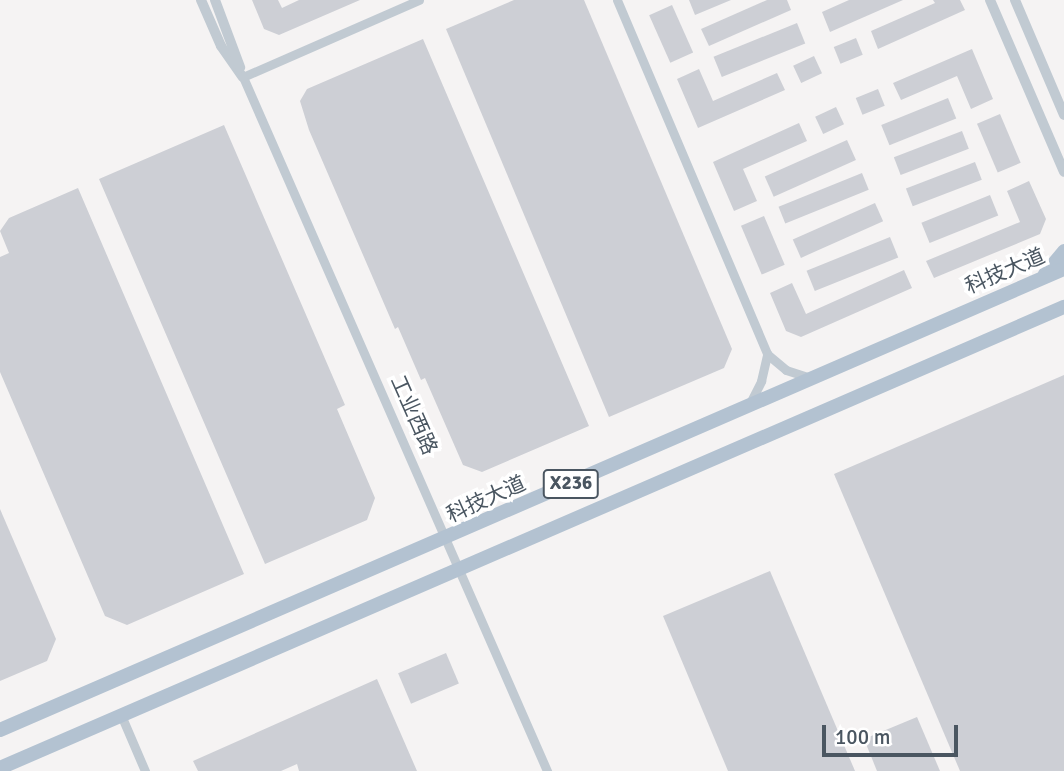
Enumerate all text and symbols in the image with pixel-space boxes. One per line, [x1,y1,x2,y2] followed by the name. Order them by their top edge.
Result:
[961,243,1049,299] street label: 科技大道
[385,372,443,458] street label: 工业西路
[541,468,601,499] road number: X236
[443,470,529,528] street label: 科技大道
[826,712,962,756] scale bar
[835,724,890,750] text: 100 m

